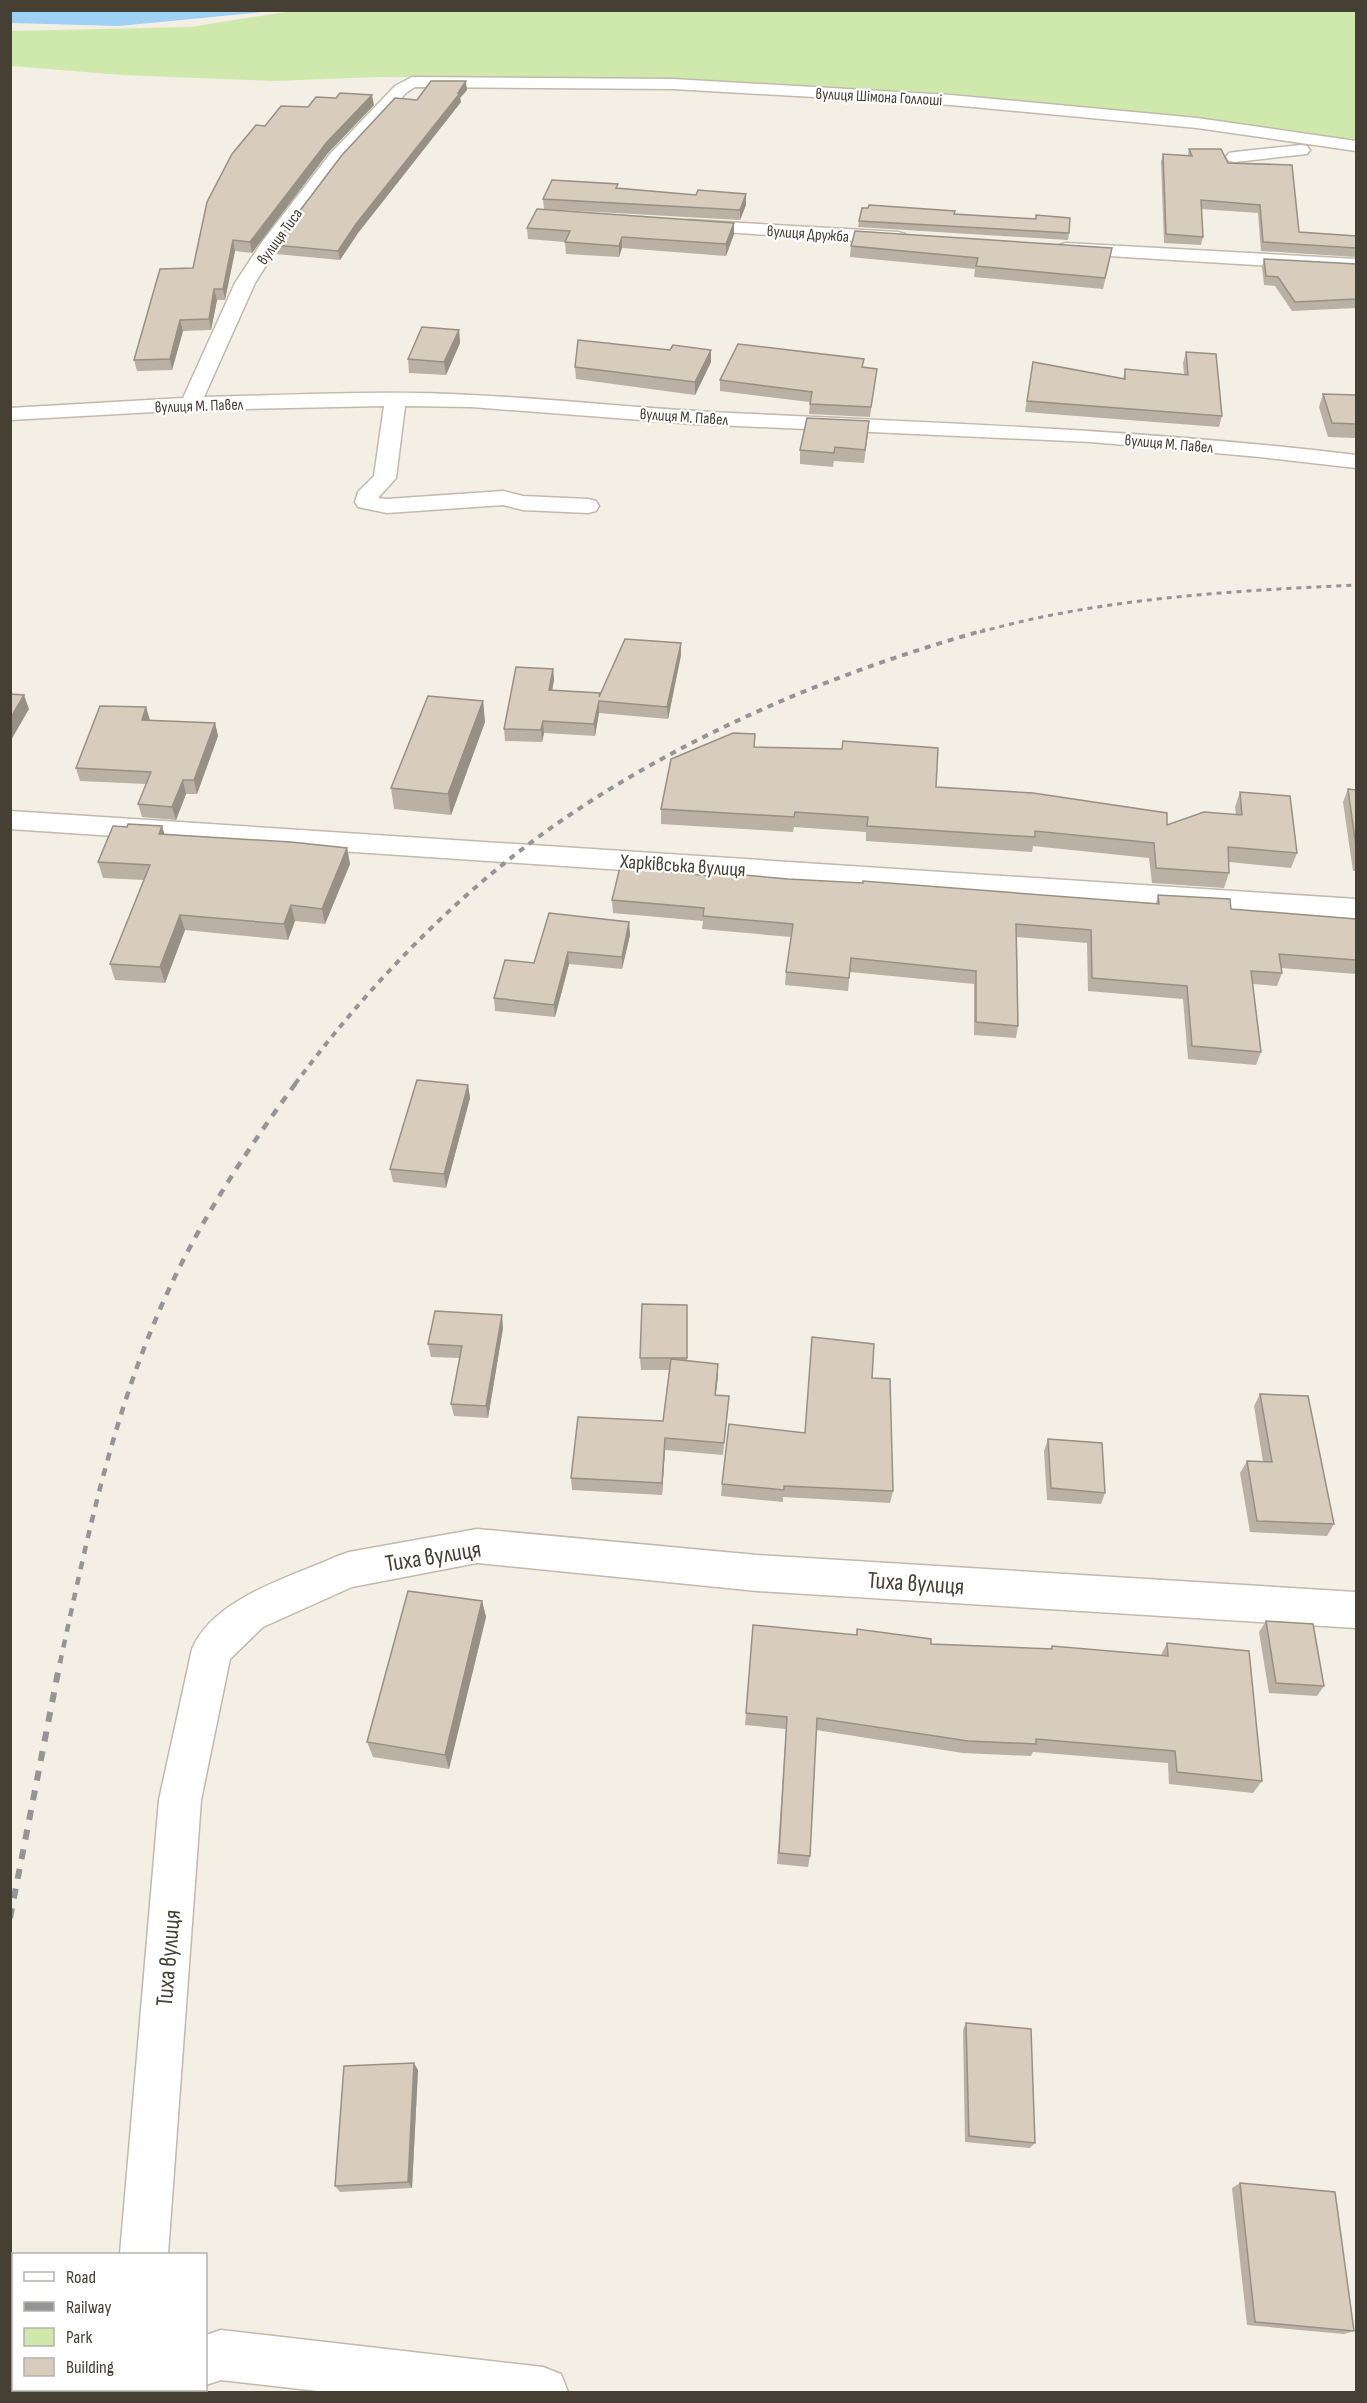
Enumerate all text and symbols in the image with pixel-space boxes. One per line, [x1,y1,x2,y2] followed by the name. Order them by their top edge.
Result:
[815,85,943,110] street label: вулиця Шімона Голлоші
[253,205,307,269] street label: вулиця Тиса
[766,222,850,247] street label: вулиця Дружба
[154,395,244,418] street label: вулиця М. Павел
[639,405,729,430] street label: вулиця М. Павел
[1124,431,1214,458] street label: вулиця М. Павел
[618,850,746,882] street label: Харківська вулиця
[383,1535,483,1578] street label: Тиха вулиця
[867,1566,965,1601] street label: Тиха вулиця
[150,1909,187,2008] street label: Тиха вулиця
[12,2253,207,2391] legend
[66,2267,96,2288] text: Road
[66,2297,111,2318] text: Railway
[66,2327,92,2348] text: Park
[66,2357,114,2378] text: Building

